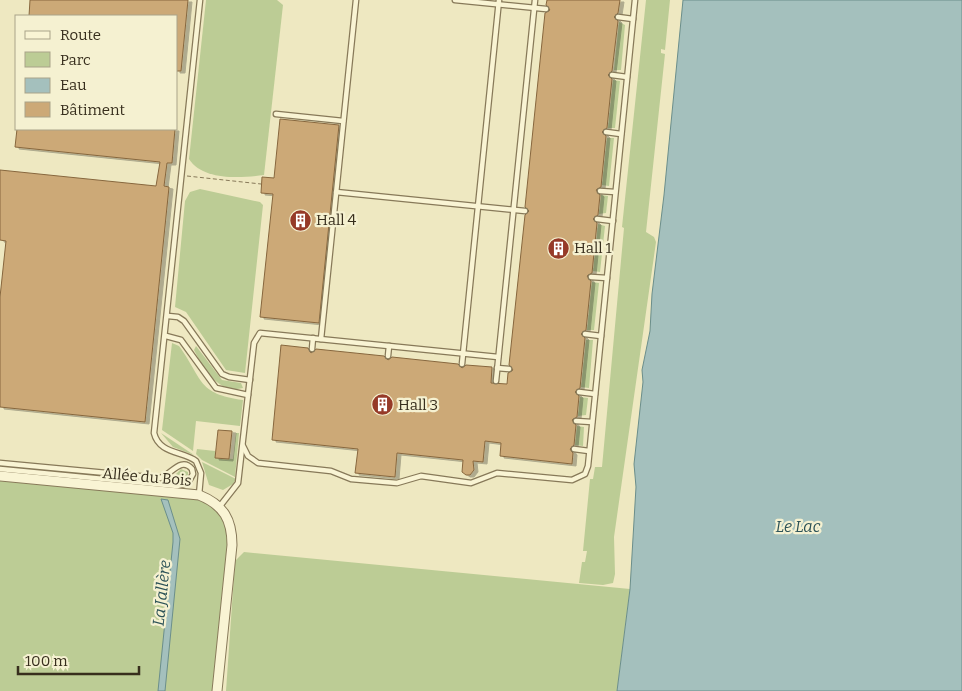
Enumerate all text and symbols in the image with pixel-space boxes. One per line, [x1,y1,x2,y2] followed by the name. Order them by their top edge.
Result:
[15,15,178,130] legend
[60,26,101,44] text: Route
[60,51,91,69] text: Parc
[60,76,87,94] text: Eau
[60,101,125,119] text: Bâtiment
[288,208,312,232] building icon: Hall 4
[316,211,357,229] place label: Hall 4
[546,236,570,260] building icon: Hall 1
[574,239,612,257] place label: Hall 1
[370,393,394,417] building icon: Hall 3
[398,396,438,414] place label: Hall 3
[102,464,192,490] street label: Allée du Bois
[776,517,821,536] water label: Le Lac
[149,559,174,627] water label: La Jallère
[18,644,139,676] scale bar
[25,652,68,670] text: 100 m

